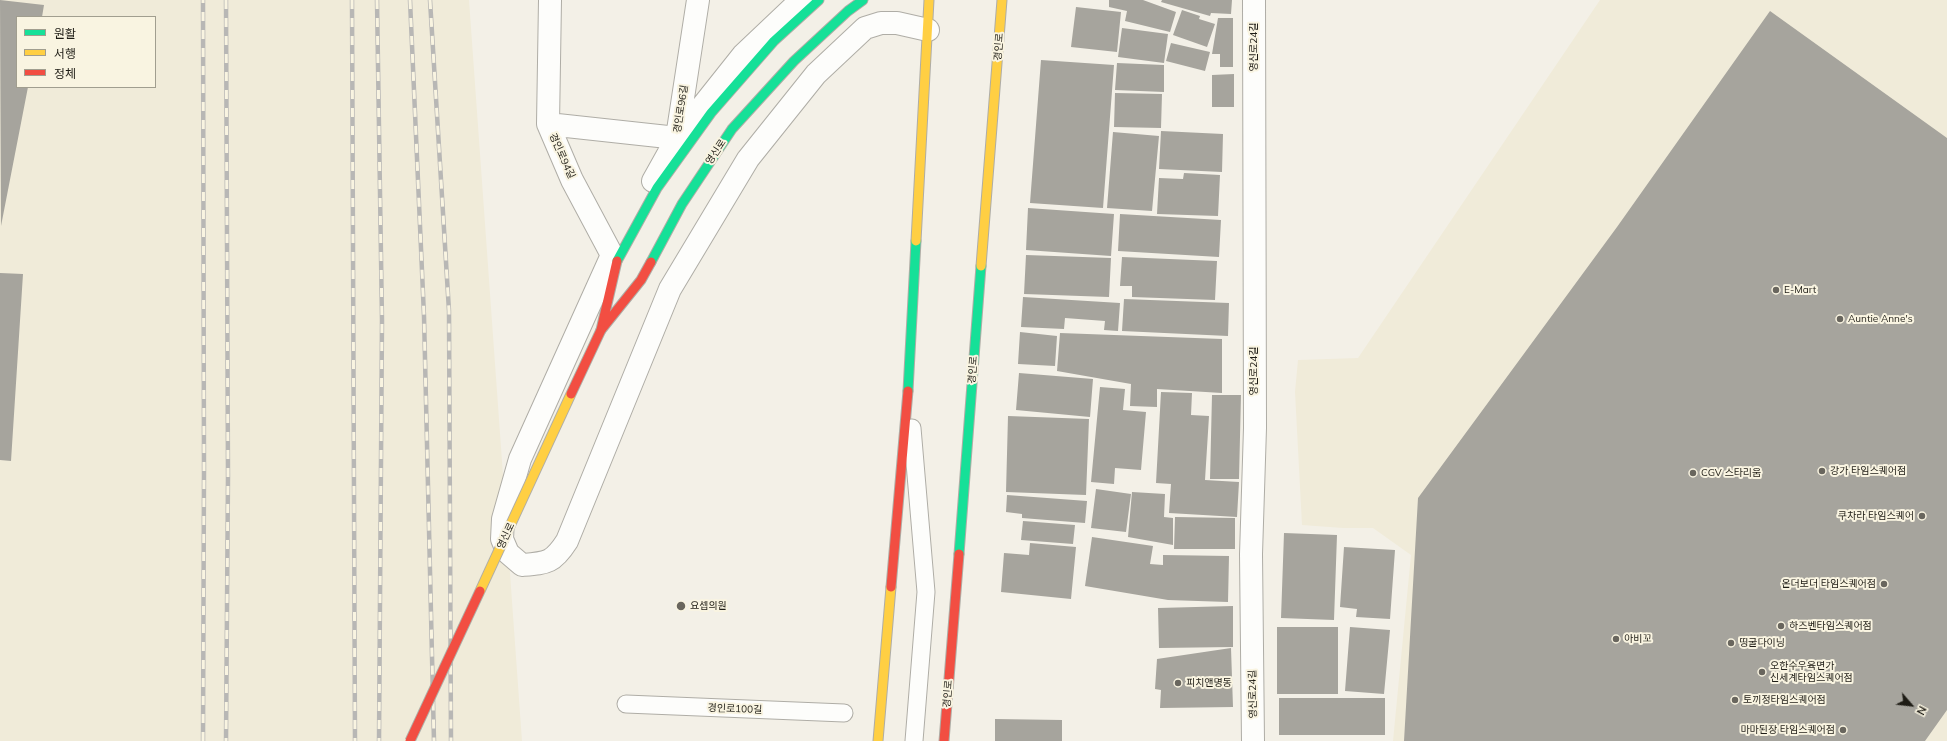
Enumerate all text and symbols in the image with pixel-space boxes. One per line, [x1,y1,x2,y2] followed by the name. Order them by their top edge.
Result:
[16,16,156,88] legend
[1248,23,1260,71] street label: 영신로24길
[54,26,76,41] text: 원활
[992,33,1006,61] street label: 경인로
[54,46,76,61] text: 서행
[54,66,76,81] text: 정체
[671,84,691,134] street label: 경인로96길
[547,131,577,181] street label: 경인로94길
[703,137,729,167] street label: 영신로
[1784,284,1816,296] place label: E-Mart
[1771,285,1781,295] marker: E-Mart
[1848,313,1913,325] place label: Auntie Anne's
[1835,314,1845,324] marker: Auntie Anne's
[1248,347,1260,395] street label: 영신로24길
[966,356,980,384] street label: 경인로
[1830,465,1906,477] place label: 강가 타임스퀘어점
[1817,466,1827,476] marker: 강가 타임스퀘어점
[1701,467,1761,479] place label: CGV 스타리움
[1688,468,1698,478] marker: CGV 스타리움
[1838,510,1914,522] place label: 쿠차라 타임스퀘어
[1917,511,1927,521] marker: 쿠차라 타임스퀘어
[495,521,517,551] street label: 영신로
[1781,578,1876,590] place label: 온더보더 타임스퀘어점
[1879,579,1889,589] marker: 온더보더 타임스퀘어점
[675,600,687,612] marker: 요셉의원
[690,600,727,612] place label: 요셉의원
[1789,620,1872,632] place label: 하즈벤타임스퀘어점
[1776,621,1786,631] marker: 하즈벤타임스퀘어점
[1624,633,1652,645] place label: 아비꼬
[1611,634,1621,644] marker: 아비꼬
[1739,637,1785,649] place label: 띵굴다이닝
[1726,638,1736,648] marker: 띵굴다이닝
[1770,660,1853,684] place label: 오한수우육면가 신세계타임스퀘어점
[1757,667,1767,677] marker: 오한수우육면가 신세계타임스퀘어점
[1247,669,1259,719] street label: 영신로24길
[1186,677,1232,689] place label: 피치앤명동
[1173,678,1183,688] marker: 피치앤명동
[941,680,955,708] street label: 경인로
[1891,685,1931,725] north arrow
[1743,694,1826,706] place label: 토끼정타임스퀘어점
[1730,695,1740,705] marker: 토끼정타임스퀘어점
[707,702,763,716] street label: 경인로100길
[1913,704,1930,718] text: N
[1740,724,1835,736] place label: 마마된장 타임스퀘어점
[1838,725,1848,735] marker: 마마된장 타임스퀘어점

